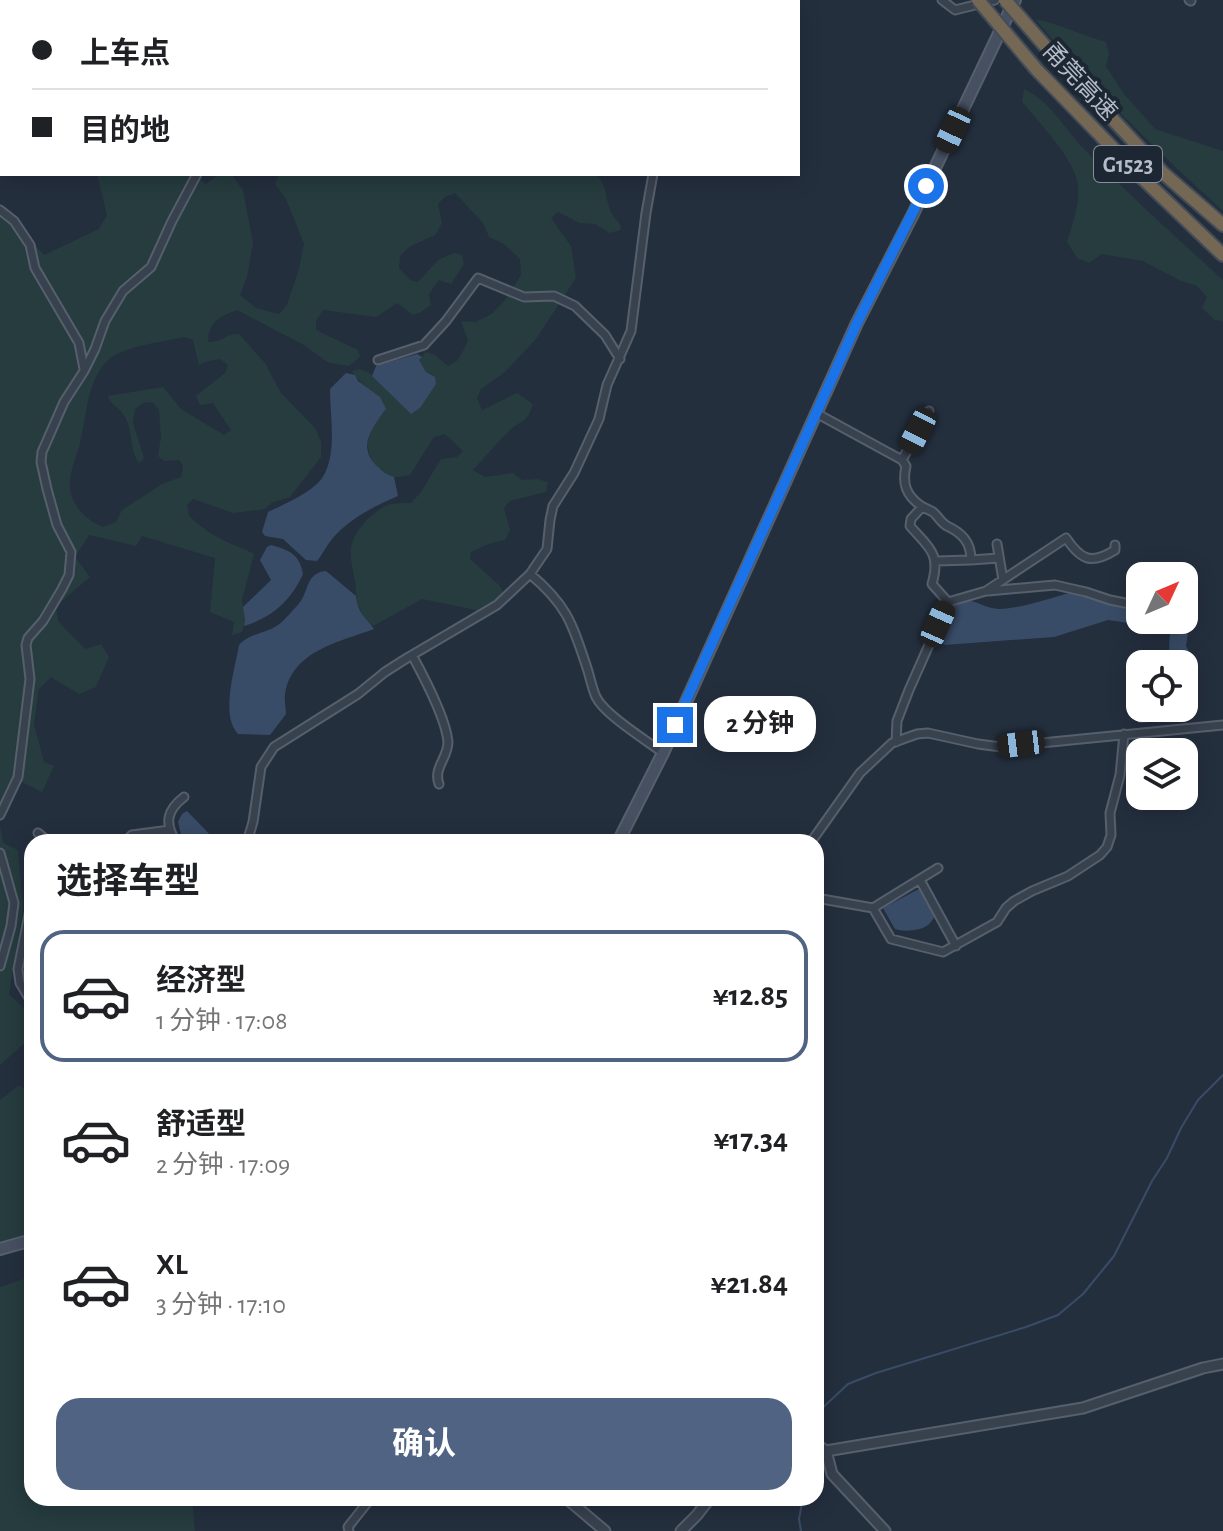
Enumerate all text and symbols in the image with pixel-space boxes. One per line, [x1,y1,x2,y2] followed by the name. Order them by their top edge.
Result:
[1038,37,1122,125] street label: 甬莞高速
[80,39,170,69] text: 上车点
[932,103,974,157] car
[80,116,170,146] text: 目的地
[1094,146,1162,182] road number: G1523
[908,168,944,204] route start
[896,404,940,458] car
[1126,562,1198,634] north arrow
[1126,562,1198,810] map controls
[917,597,959,651] car
[1126,650,1198,722] button: locate
[703,697,815,753] callout: 2 分钟
[657,707,693,743] route end
[726,711,794,737] text: 2 分钟
[996,729,1046,759] car
[1126,738,1198,810] button: layers
[56,864,200,900] text: 选择车型
[60,960,132,1032] icon: car
[156,966,246,996] text: 经济型
[713,981,788,1011] text: ¥12.85
[156,1008,288,1034] text: 1 分钟 · 17:08
[60,1104,132,1176] icon: car
[156,1110,246,1140] text: 舒适型
[714,1125,788,1155] text: ¥17.34
[156,1152,290,1178] text: 2 分钟 · 17:09
[60,1248,132,1320] icon: car
[156,1250,188,1280] text: XL
[711,1269,788,1299] text: ¥21.84
[156,1292,286,1318] text: 3 分钟 · 17:10
[56,1398,792,1490] button: 确认

